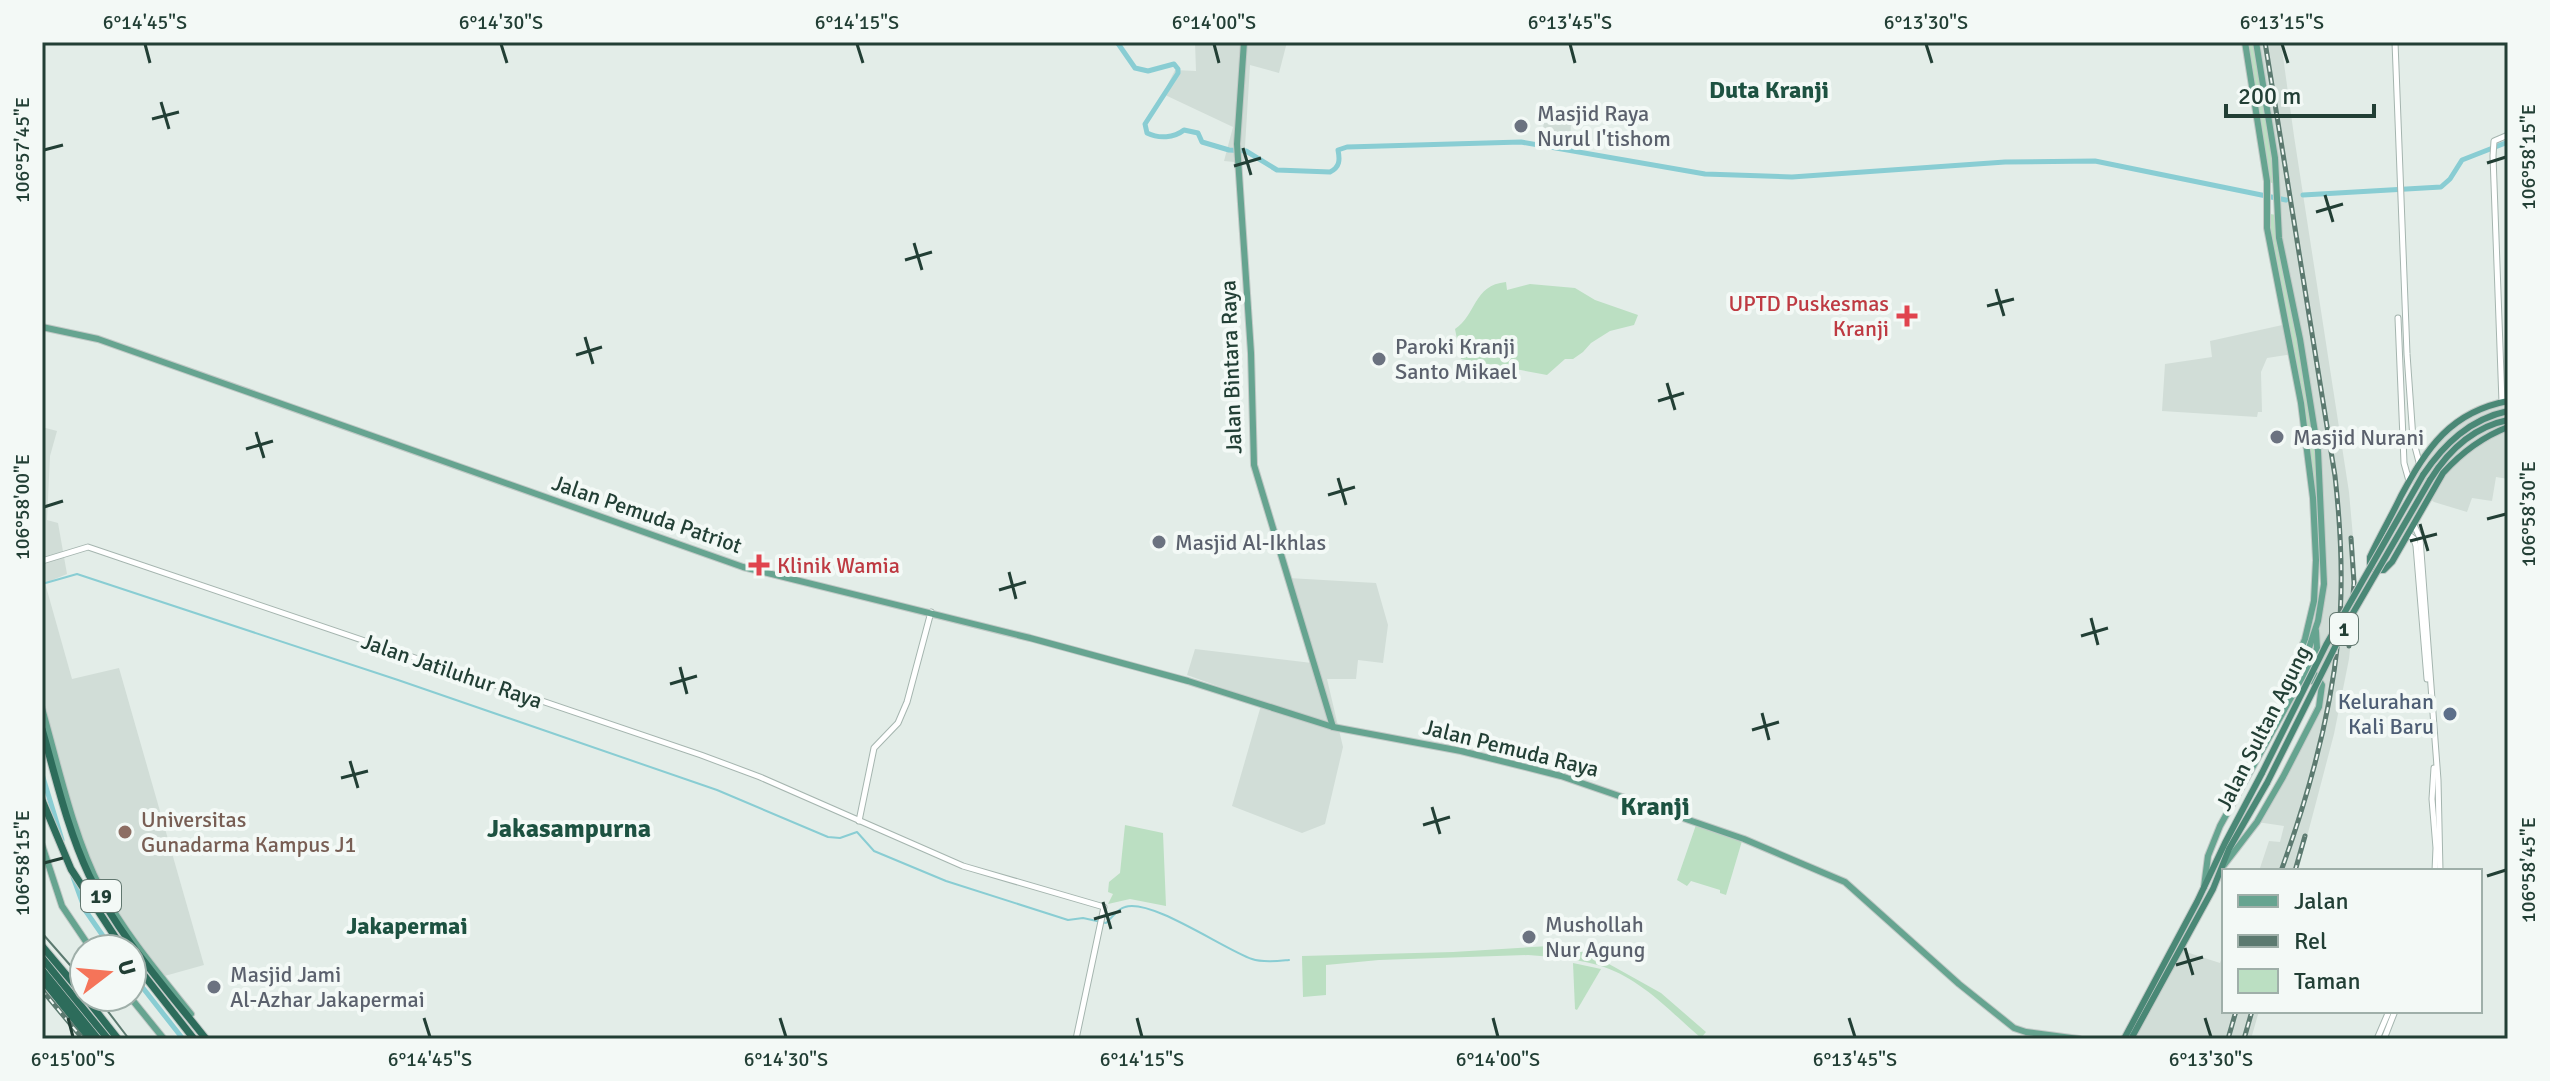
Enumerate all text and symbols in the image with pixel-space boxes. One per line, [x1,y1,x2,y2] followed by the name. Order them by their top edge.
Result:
[103,10,187,35] text: 6°14'45"S
[459,10,543,35] text: 6°14'30"S
[815,10,899,35] text: 6°14'15"S
[1172,10,1256,35] text: 6°14'00"S
[1528,10,1612,35] text: 6°13'45"S
[1884,10,1968,35] text: 6°13'30"S
[2240,10,2324,35] text: 6°13'15"S
[2226,68,2374,118] scale bar
[1709,75,1829,105] district label: Duta Kranji
[2238,81,2301,111] text: 200 m
[10,97,35,203] text: 106°57'45"E
[1537,100,1671,152] place label: Masjid Raya Nurul I'tishom
[2516,104,2541,210] text: 106°58'15"E
[1512,117,1530,135] marker: Masjid Raya Nurul I'tishom
[1214,280,1248,454] street label: Jalan Bintara Raya
[1728,290,1889,342] place label: UPTD Puskesmas Kranji
[1896,305,1918,327] marker: UPTD Puskesmas Kranji
[1395,333,1517,385] place label: Paroki Kranji Santo Mikael
[1370,350,1388,368] marker: Paroki Kranji Santo Mikael
[2293,424,2424,451] place label: Masjid Nurani
[2268,428,2286,446] marker: Masjid Nurani
[10,454,35,560] text: 106°58'00"E
[2516,461,2541,567] text: 106°58'30"E
[549,469,746,559] street label: Jalan Pemuda Patriot
[1175,529,1326,556] place label: Masjid Al-Ikhlas
[1150,533,1168,551] marker: Masjid Al-Ikhlas
[777,552,900,579] place label: Klinik Wamia
[748,554,770,576] marker: Klinik Wamia
[2330,613,2358,645] road number: 1
[358,627,546,715] street label: Jalan Jatiluhur Raya
[2210,641,2316,815] street label: Jalan Sultan Agung
[2338,688,2434,740] place label: Kelurahan Kali Baru
[2441,705,2459,723] marker: Kelurahan Kali Baru
[1420,713,1602,783] street label: Jalan Pemuda Raya
[1620,791,1690,823] district label: Kranji
[141,806,356,858] place label: Universitas Gunadarma Kampus J1
[10,810,35,916] text: 106°58'15"E
[487,813,651,845] district label: Jakasampurna
[2516,817,2541,923] text: 106°58'45"E
[116,823,134,841] marker: Universitas Gunadarma Kampus J1
[2222,869,2482,1013] legend
[81,880,121,912] road number: 19
[2294,886,2349,916] text: Jalan
[346,911,468,941] district label: Jakapermai
[1545,911,1646,963] place label: Mushollah Nur Agung
[2294,926,2327,956] text: Rel
[1520,928,1538,946] marker: Mushollah Nur Agung
[68,933,148,1013] north arrow
[112,957,142,978] text: U
[230,961,425,1013] place label: Masjid Jami Al-Azhar Jakapermai
[2294,966,2361,996] text: Taman
[205,978,223,996] marker: Masjid Jami Al-Azhar Jakapermai
[31,1047,115,1072] text: 6°15'00"S
[388,1047,472,1072] text: 6°14'45"S
[744,1047,828,1072] text: 6°14'30"S
[1100,1047,1184,1072] text: 6°14'15"S
[1456,1047,1540,1072] text: 6°14'00"S
[1813,1047,1897,1072] text: 6°13'45"S
[2169,1047,2253,1072] text: 6°13'30"S

